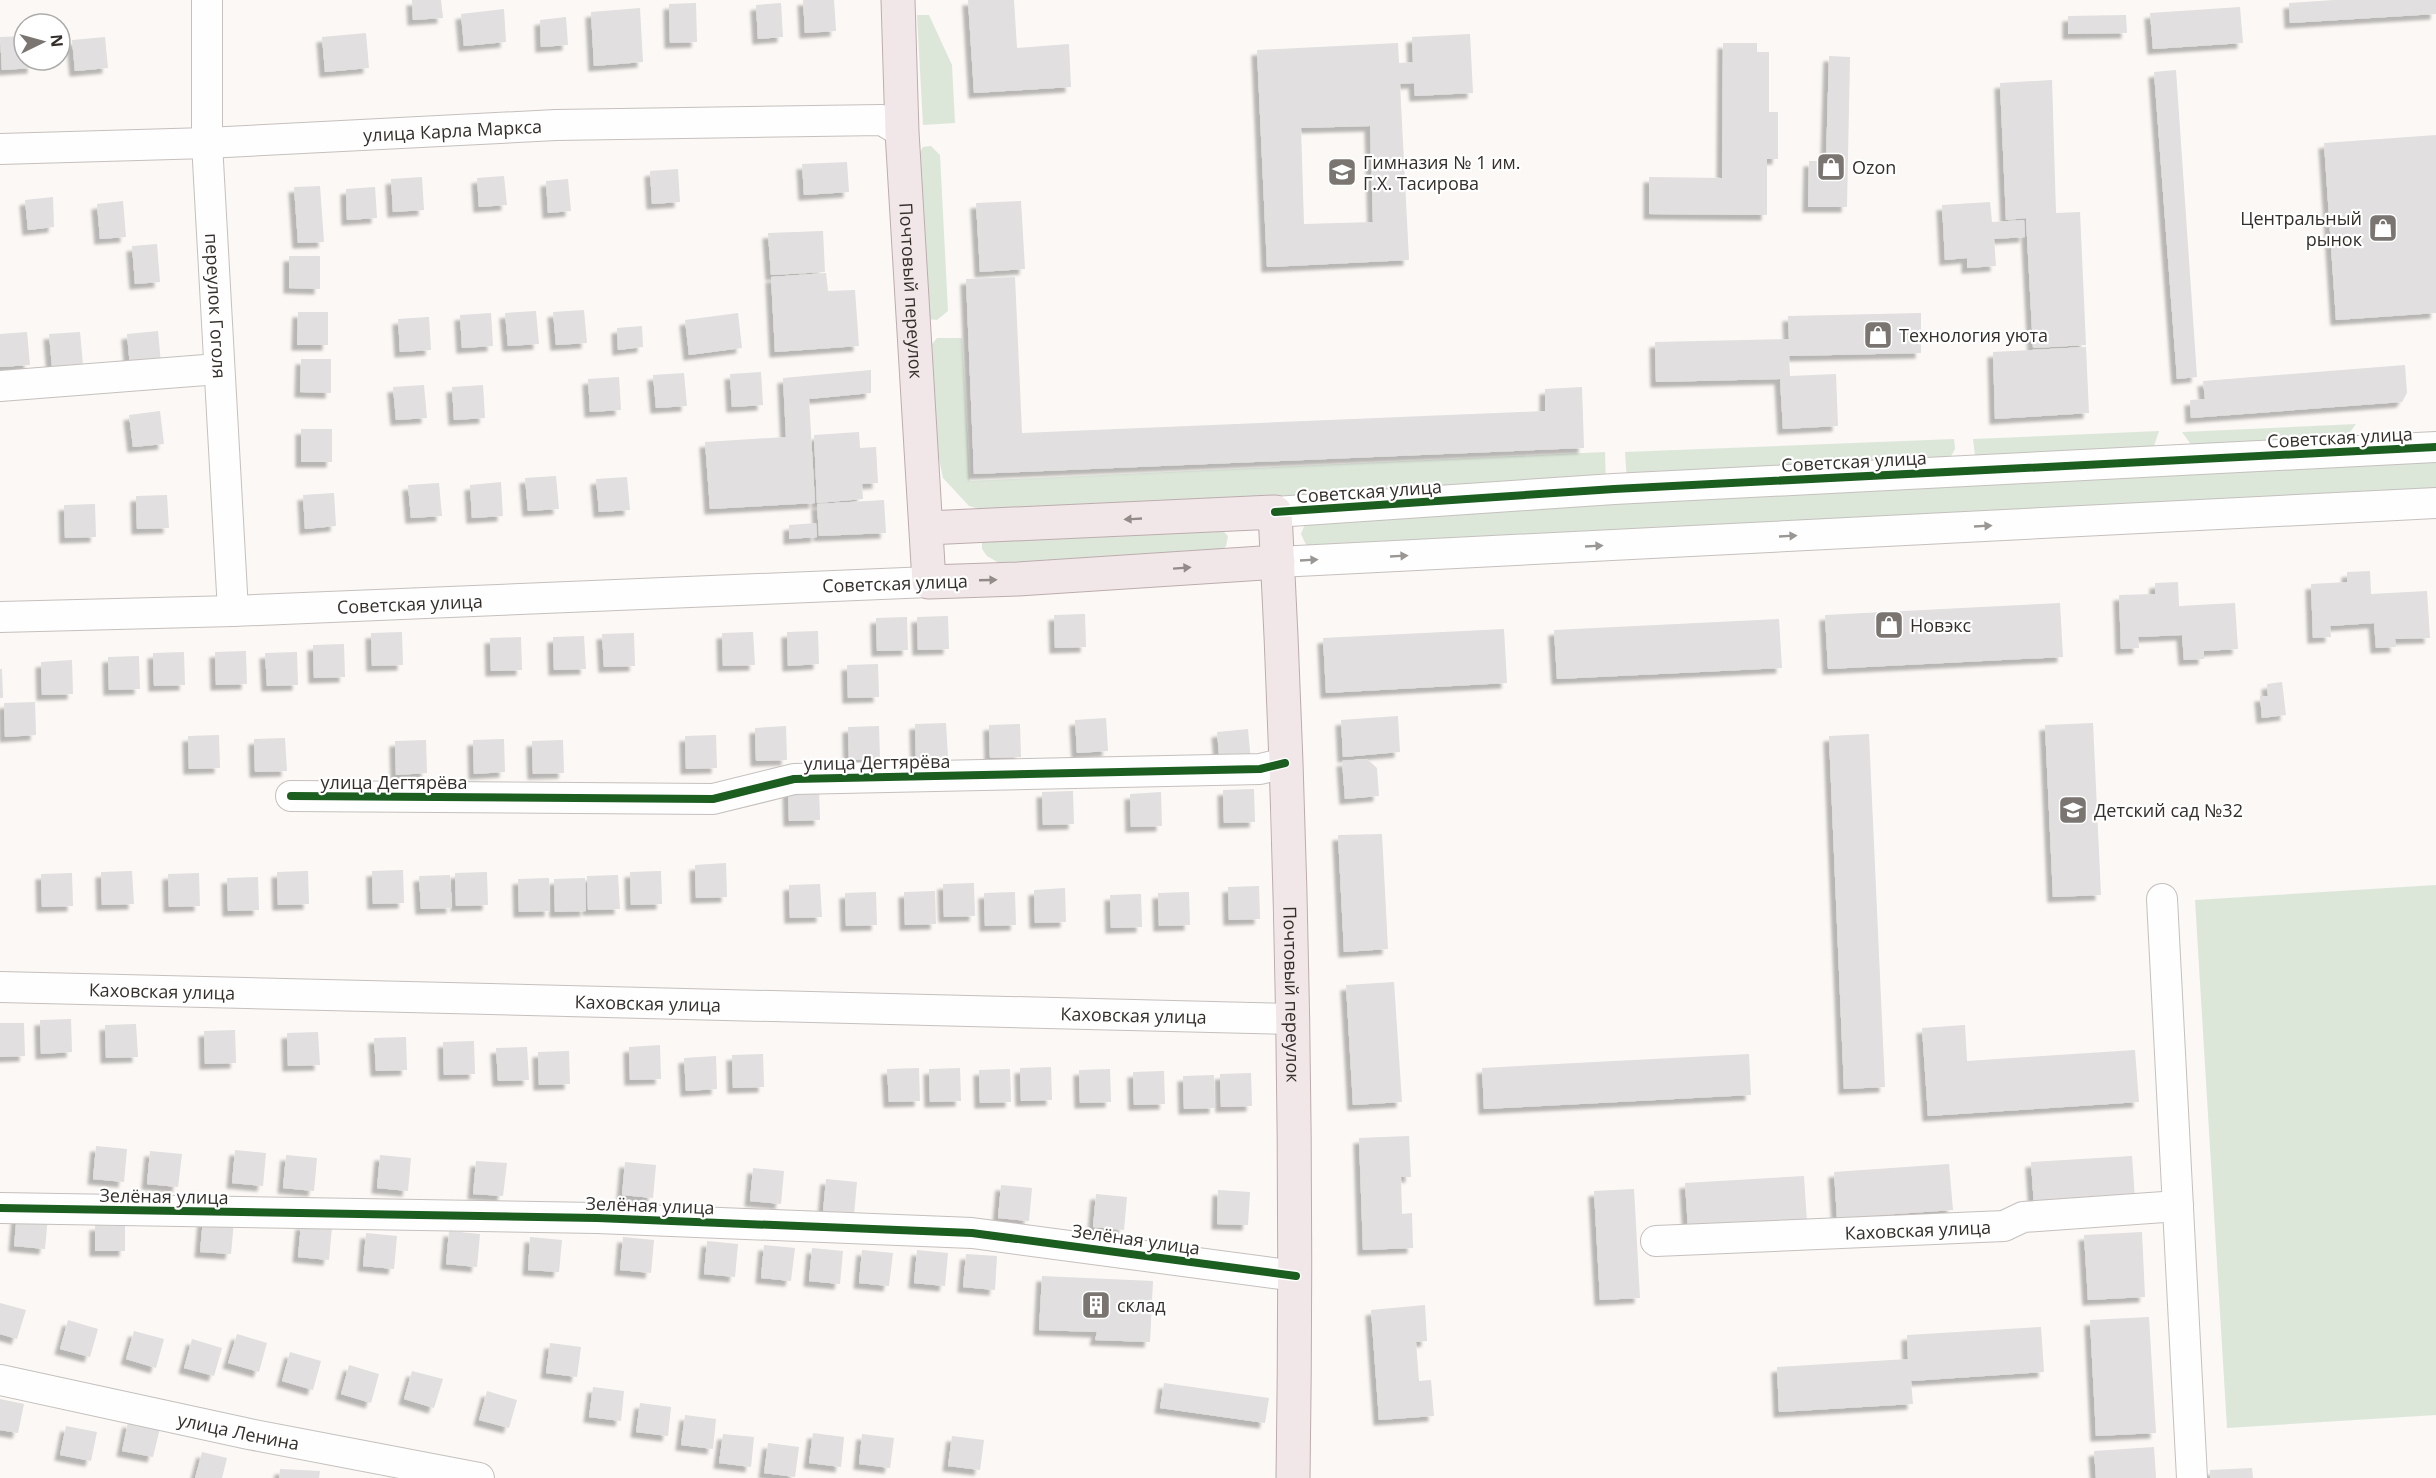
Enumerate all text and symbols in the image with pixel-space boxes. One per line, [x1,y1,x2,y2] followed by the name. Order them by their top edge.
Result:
[12,12,72,72] north arrow
[45,33,68,48] text: N
[363,114,543,147] street label: улица Карла Маркса
[1363,150,1521,195] place label: Гимназия № 1 им. Г.Х. Тасирова
[1815,151,1847,183] shop icon: Ozon
[1852,155,1896,179] place label: Ozon
[1326,156,1358,188] school or university icon: Гимназия № 1 им. Г.Х. Тасирова
[894,202,929,380] street label: Почтовый переулок
[2240,206,2363,251] place label: Центральный рынок
[2367,212,2399,244] shop icon: Центральный рынок
[200,232,232,379] street label: переулок Гоголя
[1862,319,1894,351] shop icon: Технология уюта
[1899,323,2048,347] place label: Технология уюта
[2267,421,2413,453] street label: Советская улица
[1781,445,1927,477] street label: Советская улица
[1295,474,1443,508] street label: Советская улица
[1123,514,1142,523] one-way arrow
[1974,521,1993,530] one-way arrow
[1779,531,1798,540] one-way arrow
[1584,541,1603,550] one-way arrow
[1389,551,1408,560] one-way arrow
[1299,556,1318,565] one-way arrow
[1173,564,1192,573] one-way arrow
[822,568,968,598] street label: Советская улица
[978,575,997,585] one-way arrow
[336,589,483,619] street label: Советская улица
[1873,609,1905,641] shop icon: Новэкс
[1910,613,1972,637] place label: Новэкс
[803,749,951,775] street label: улица Дегтярёва
[321,770,467,794] street label: улица Дегтярёва
[2057,794,2089,826] school or university icon: Детский сад №32
[2094,798,2243,822] place label: Детский сад №32
[1278,906,1306,1083] street label: Почтовый переулок
[89,977,235,1005] street label: Каховская улица
[574,989,721,1017] street label: Каховская улица
[1060,1001,1207,1029] street label: Каховская улица
[99,1183,229,1209] street label: Зелёная улица
[585,1191,715,1219] street label: Зелёная улица
[1844,1215,1991,1245] street label: Каховская улица
[1070,1218,1202,1260] street label: Зелёная улица
[1080,1289,1112,1321] building icon: склад
[1117,1293,1166,1317] place label: склад
[175,1407,301,1455] street label: улица Ленина

